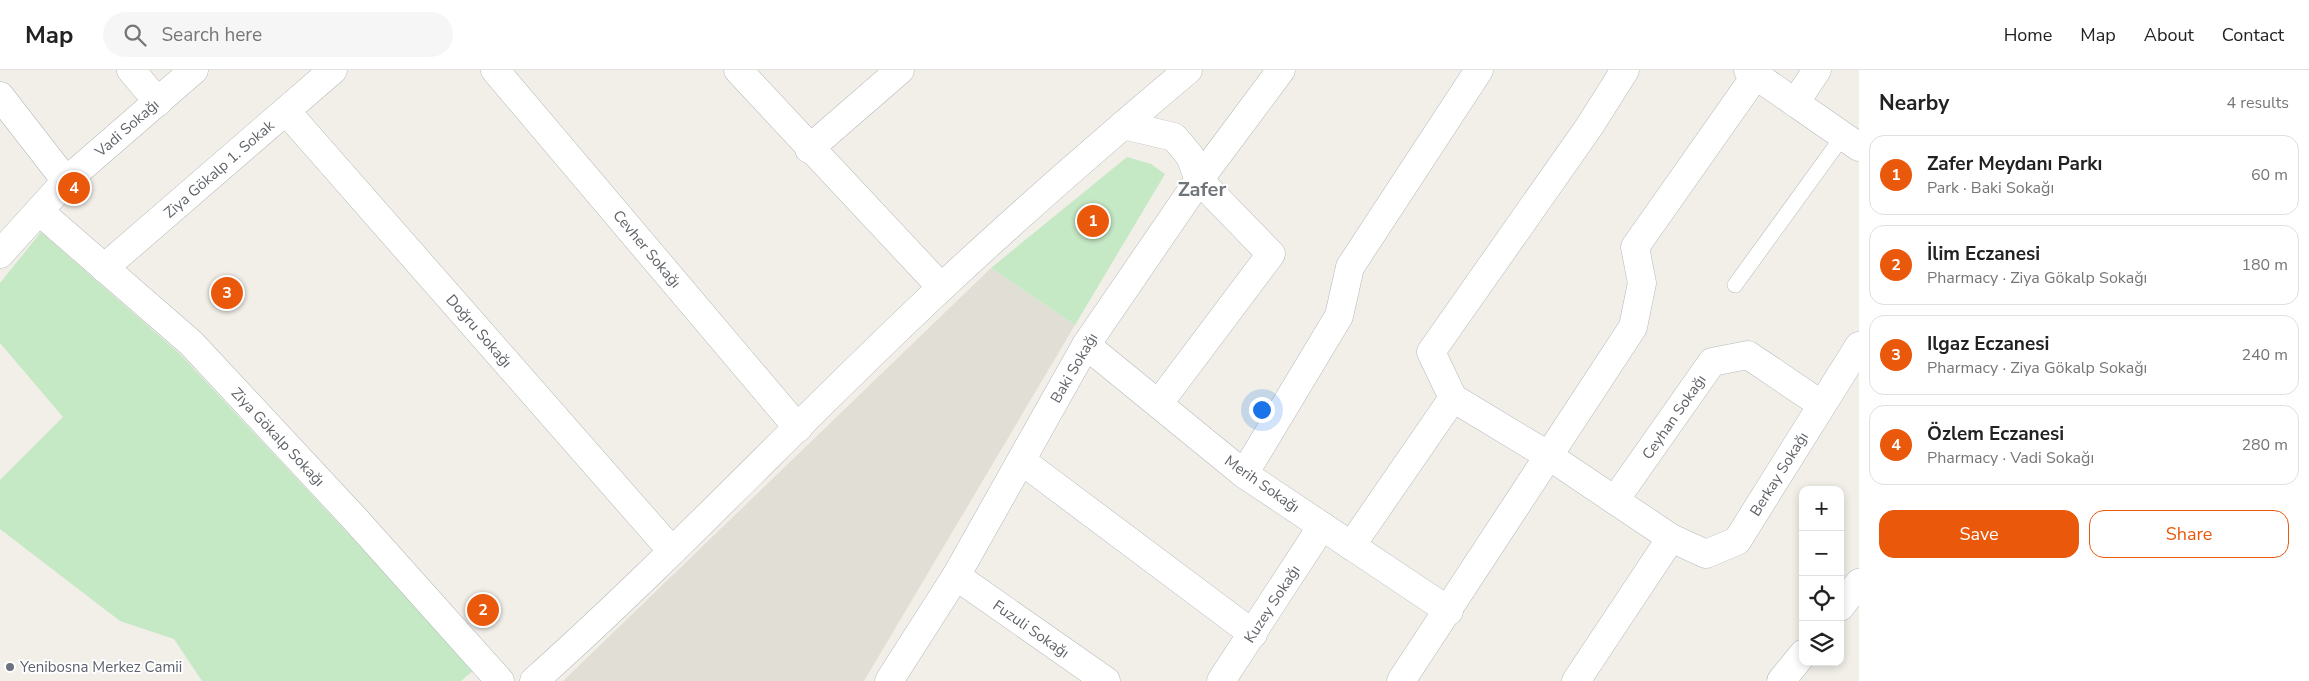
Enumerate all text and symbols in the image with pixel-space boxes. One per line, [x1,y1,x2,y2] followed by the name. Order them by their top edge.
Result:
[103,12,453,57] search box
[25,19,73,51] text: Map
[121,21,149,49] icon: search
[161,22,262,48] text: Search here
[2004,23,2052,47] text: Home
[2080,23,2116,47] text: Map
[2144,23,2194,47] text: About
[2222,23,2284,47] text: Contact
[1879,89,1949,117] text: Nearby
[2227,92,2289,114] text: 4 results
[90,95,163,162] street label: Vadi Sokağı
[160,115,279,222] street label: Ziya Gökalp 1. Sokak
[1927,151,2102,177] text: Zafer Meydanı Parkı
[1891,164,1901,186] text: 1
[2251,164,2288,186] text: 60 m
[58,169,90,207] pin: 4
[1178,176,1226,203] district label: Zafer
[1927,177,2054,199] text: Park · Baki Sokağı
[1077,202,1109,240] pin: 1
[608,206,686,292] street label: Cevher Sokağı
[1927,241,2040,267] text: İlim Eczanesi
[1891,254,1901,276] text: 2
[2241,254,2288,276] text: 180 m
[1927,267,2147,289] text: Pharmacy · Ziya Gökalp Sokağı
[211,274,243,312] pin: 3
[442,290,516,372] street label: Doğru Sokağı
[1046,329,1102,407] street label: Baki Sokağı
[1927,331,2049,357] text: Ilgaz Eczanesi
[1891,344,1901,366] text: 3
[2241,344,2288,366] text: 240 m
[1927,357,2147,379] text: Pharmacy · Ziya Gökalp Sokağı
[1637,371,1711,463] street label: Ceyhan Sokağı
[227,383,329,491] street label: Ziya Gökalp Sokağı
[1249,397,1275,423] your location
[1927,421,2064,447] text: Özlem Eczanesi
[1745,428,1813,520] street label: Berkay Sokağı
[1891,434,1901,456] text: 4
[2241,434,2288,456] text: 280 m
[1927,447,2094,469] text: Pharmacy · Vadi Sokağı
[1221,451,1303,517] street label: Merih Sokağı
[1799,486,1844,666] map controls
[1799,486,1844,531] button: +
[1879,510,2079,558] button: Save
[2089,510,2289,558] button: Share
[1799,531,1844,576] button: −
[1239,561,1305,647] street label: Kuzey Sokağı
[1799,576,1844,621] button: locate
[467,591,499,629] pin: 2
[989,595,1073,663] street label: Fuzuli Sokağı
[1799,621,1844,666] button: layers
[19,657,182,677] place label: Yenibosna Merkez Camii
[4,661,16,673] marker: Yenibosna Merkez Camii

